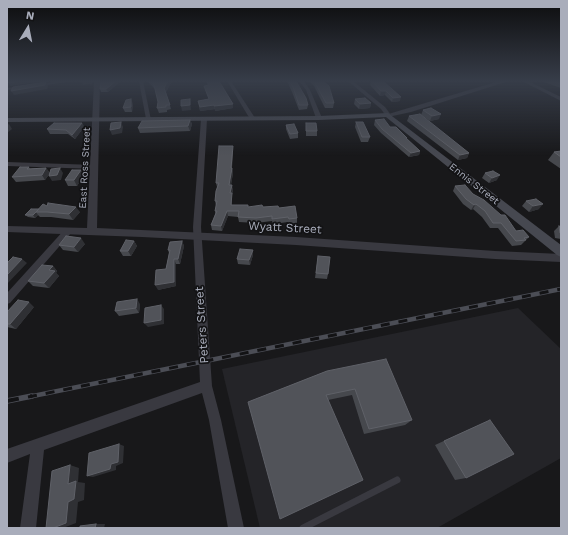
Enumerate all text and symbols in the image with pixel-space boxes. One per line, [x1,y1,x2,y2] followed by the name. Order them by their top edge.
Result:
[8,8,48,48] north arrow
[25,9,35,23] text: N
[77,127,93,209] street label: East Ross Street
[447,161,501,207] street label: Ennis Street
[248,219,322,237] street label: Wyatt Street
[192,286,212,364] street label: Peters Street

